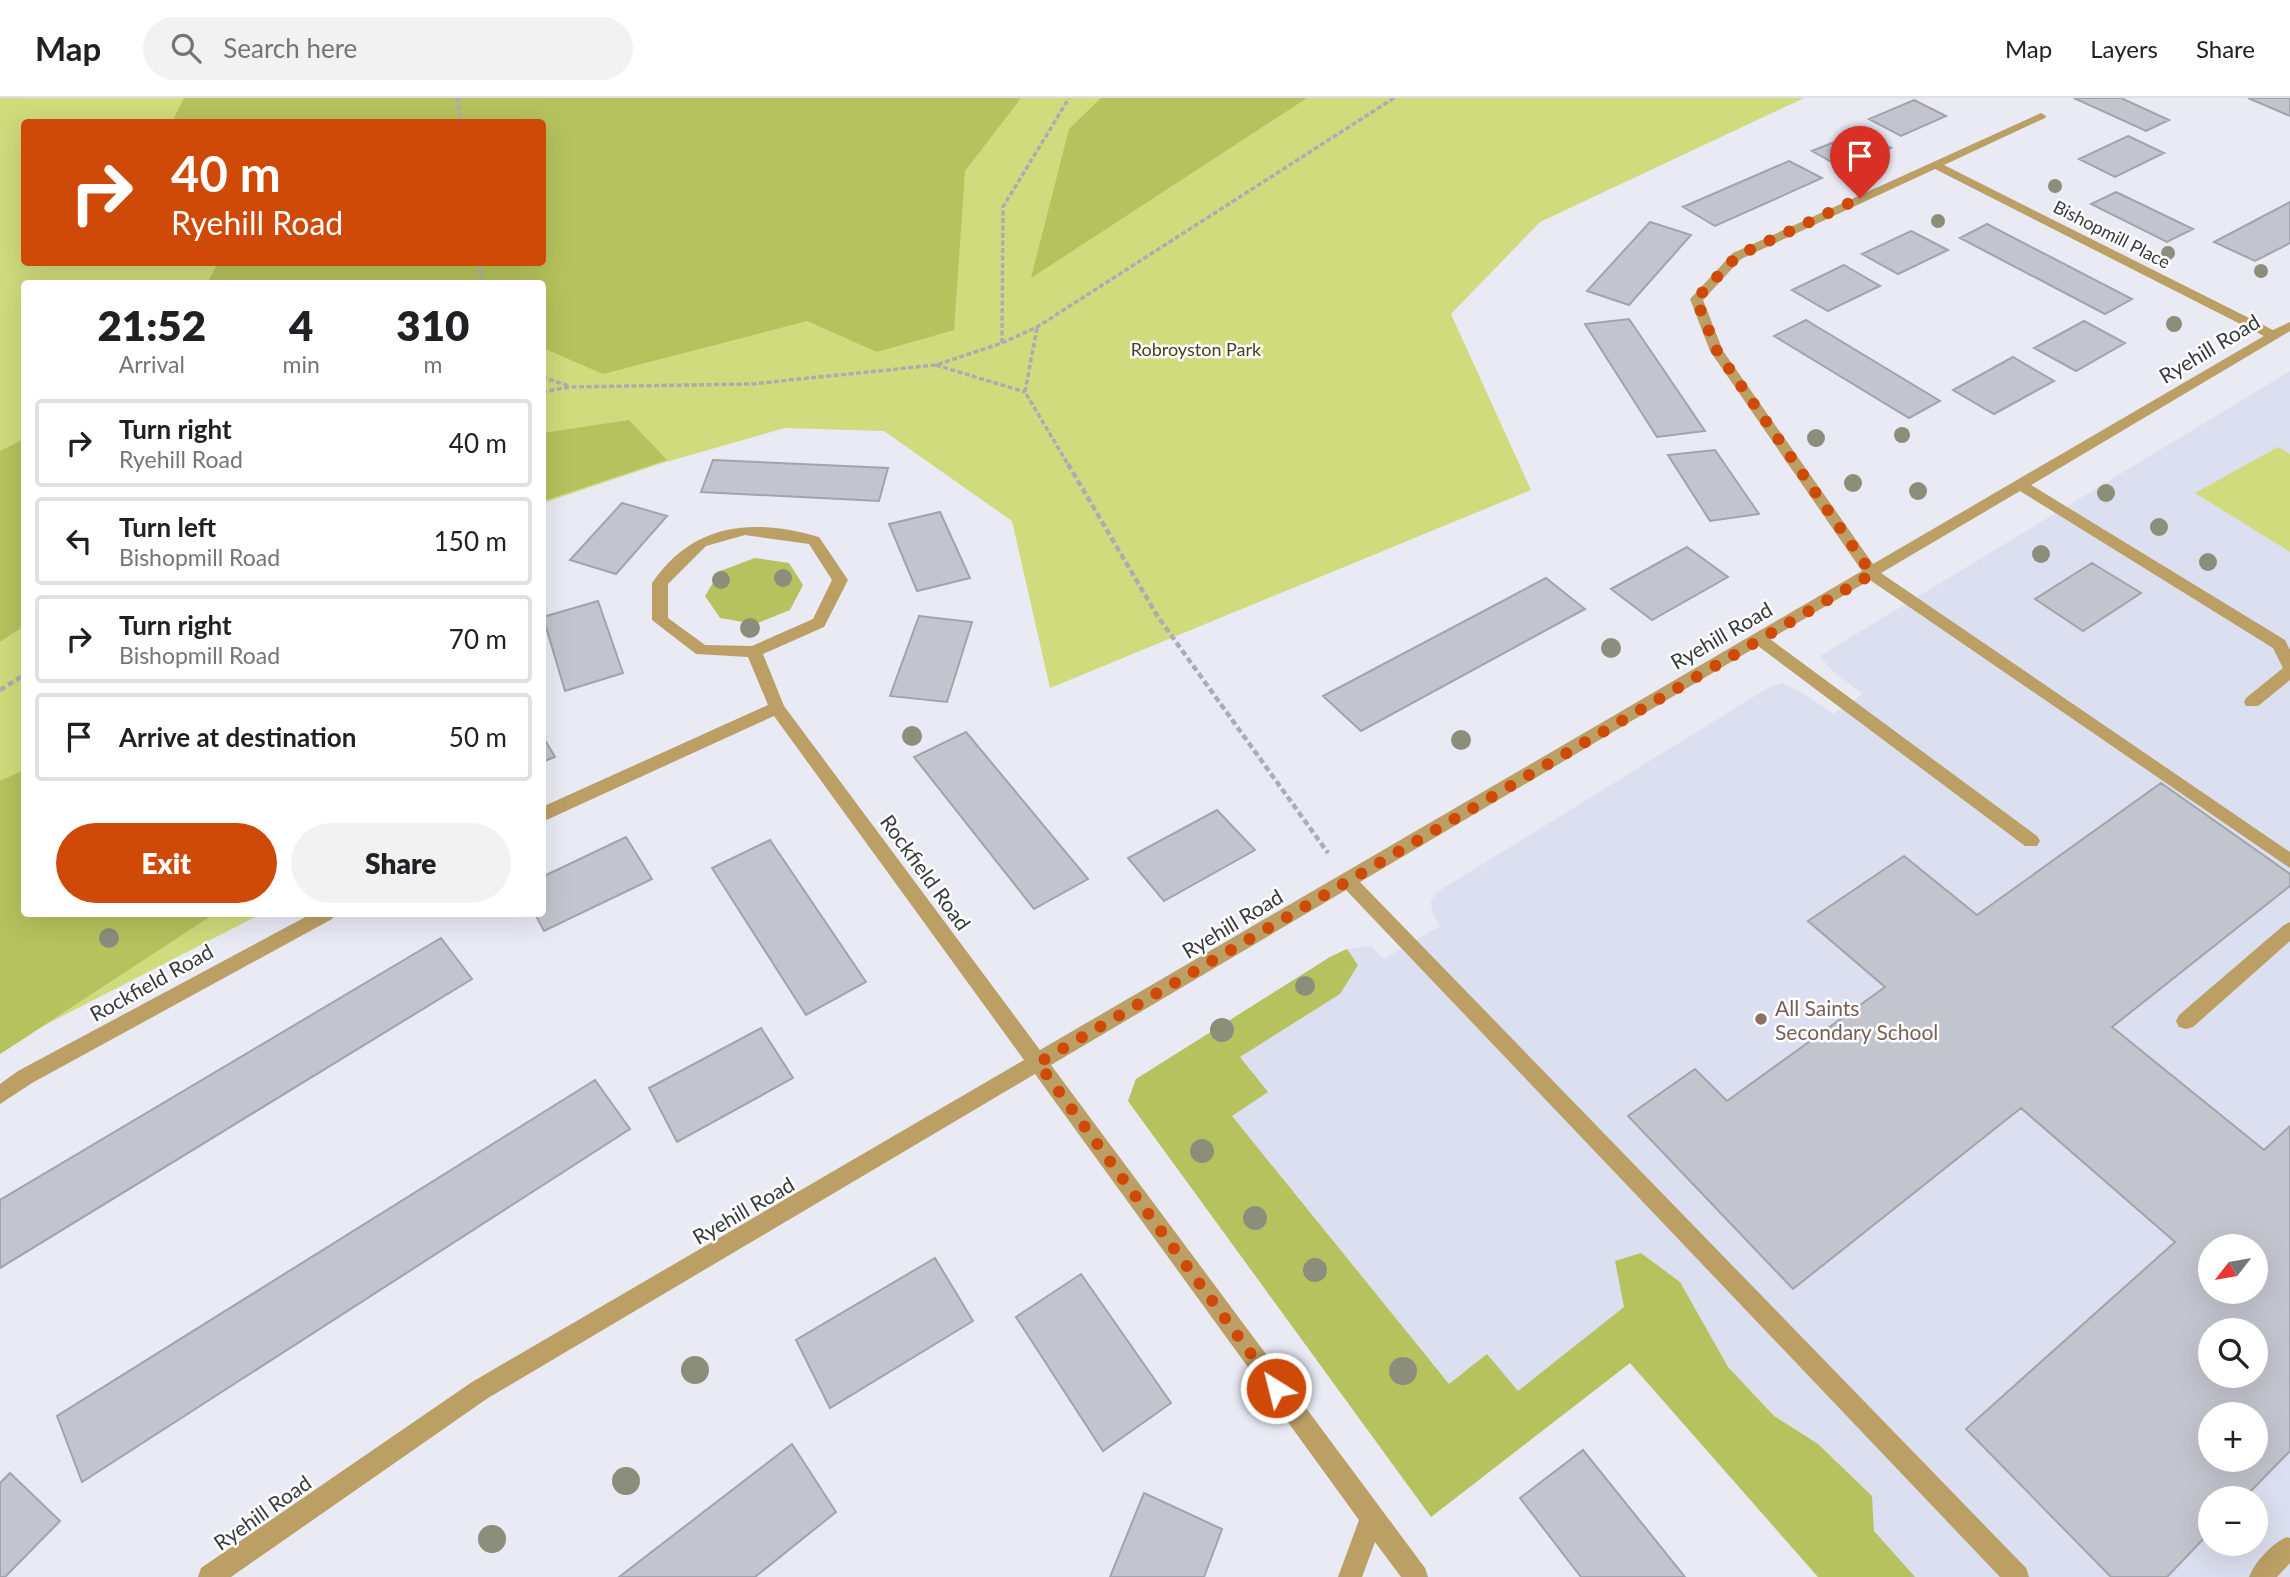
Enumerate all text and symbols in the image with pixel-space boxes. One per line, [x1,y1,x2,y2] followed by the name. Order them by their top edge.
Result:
[143,17,633,80] search box
[35,28,101,68] text: Map
[167,29,205,67] icon: search
[223,32,357,64] text: Search here
[2005,34,2052,63] text: Map
[2090,34,2158,63] text: Layers
[2196,34,2255,63] text: Share
[1830,126,1890,198] pin
[1841,137,1879,175] icon: arrive
[171,144,281,202] text: 40 m
[56,147,147,238] icon: right
[2050,195,2174,273] street label: Bishopmill Place
[171,203,343,242] text: Ryehill Road
[98,300,206,350] text: 21:52
[289,300,313,350] text: 4
[396,300,469,350] text: 310
[2154,308,2264,388] street label: Ryehill Road
[1131,338,1262,360] park label: Robroyston Park
[119,350,185,378] text: Arrival
[283,350,320,378] text: min
[423,350,442,378] text: m
[119,413,232,445] text: Turn right
[60,424,98,462] icon: right
[449,427,507,459] text: 40 m
[119,445,243,473] text: Ryehill Road
[119,511,216,543] text: Turn left
[60,522,98,560] icon: left
[434,525,507,557] text: 150 m
[119,543,280,571] text: Bishopmill Road
[1666,596,1776,674] street label: Ryehill Road
[119,609,232,641] text: Turn right
[60,620,98,658] icon: right
[449,623,507,655] text: 70 m
[119,641,280,669] text: Bishopmill Road
[60,718,98,756] icon: arrive
[119,721,356,753] text: Arrive at destination
[449,721,507,753] text: 50 m
[876,809,976,935] street label: Rockfield Road
[56,823,277,903] button: Exit
[291,823,511,903] button: Share
[1177,883,1287,963] street label: Ryehill Road
[85,938,217,1026] street label: Rockfield Road
[1775,995,1938,1044] place label: All Saints Secondary School
[1753,1011,1769,1027] marker: All Saints Secondary School
[688,1171,798,1249] street label: Ryehill Road
[2198,1234,2268,1304] north arrow
[2198,1234,2268,1556] map controls
[2198,1318,2268,1388] button: search
[1239,1351,1313,1425] position arrow
[2198,1402,2268,1472] button: +
[209,1469,315,1555] street label: Ryehill Road
[2198,1486,2268,1556] button: −

